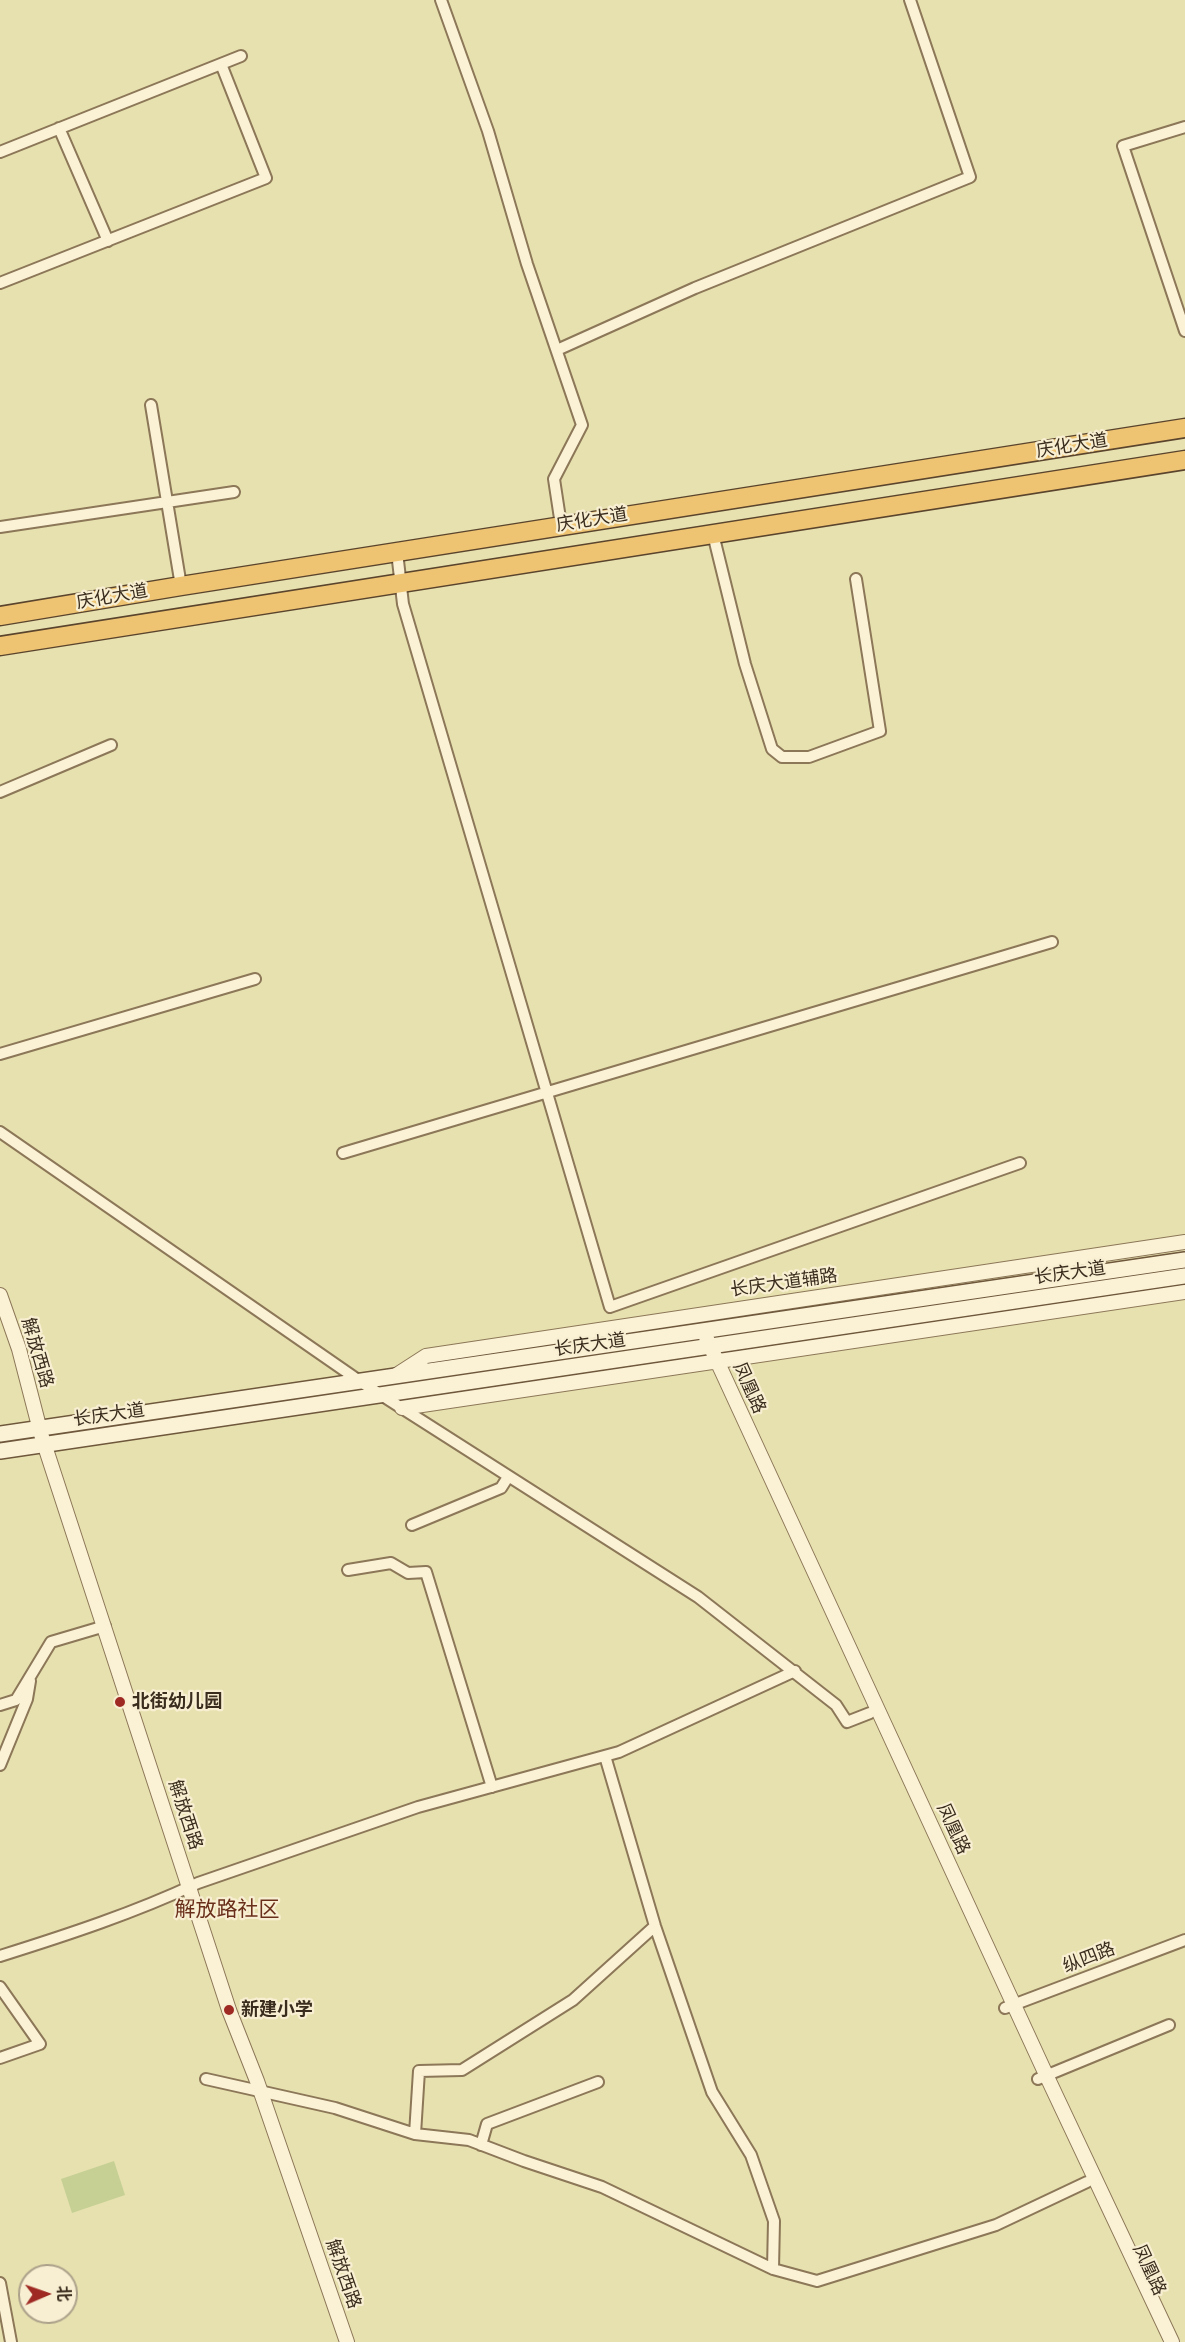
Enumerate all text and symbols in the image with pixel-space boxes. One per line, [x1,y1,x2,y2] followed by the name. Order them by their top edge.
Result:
[1035,430,1109,462] street label: 庆化大道
[555,504,629,536] street label: 庆化大道
[75,580,149,614] street label: 庆化大道
[1033,1257,1107,1289] street label: 长庆大道
[729,1265,839,1301] street label: 长庆大道辅路
[17,1315,57,1391] street label: 解放西路
[553,1329,627,1361] street label: 长庆大道
[728,1359,770,1417] street label: 凤凰路
[72,1399,146,1431] street label: 长庆大道
[132,1691,222,1713] place label: 北街幼儿园
[113,1695,127,1709] marker: 北街幼儿园
[164,1777,206,1853] street label: 解放西路
[932,1800,974,1858] street label: 凤凰路
[175,1897,279,1923] district label: 解放路社区
[1060,1938,1118,1978] street label: 纵四路
[241,1999,313,2021] place label: 新建小学
[222,2003,236,2017] marker: 新建小学
[321,2236,365,2312] street label: 解放西路
[1128,2241,1170,2299] street label: 凤凰路
[18,2264,78,2324] north arrow
[54,2285,74,2302] text: 北

